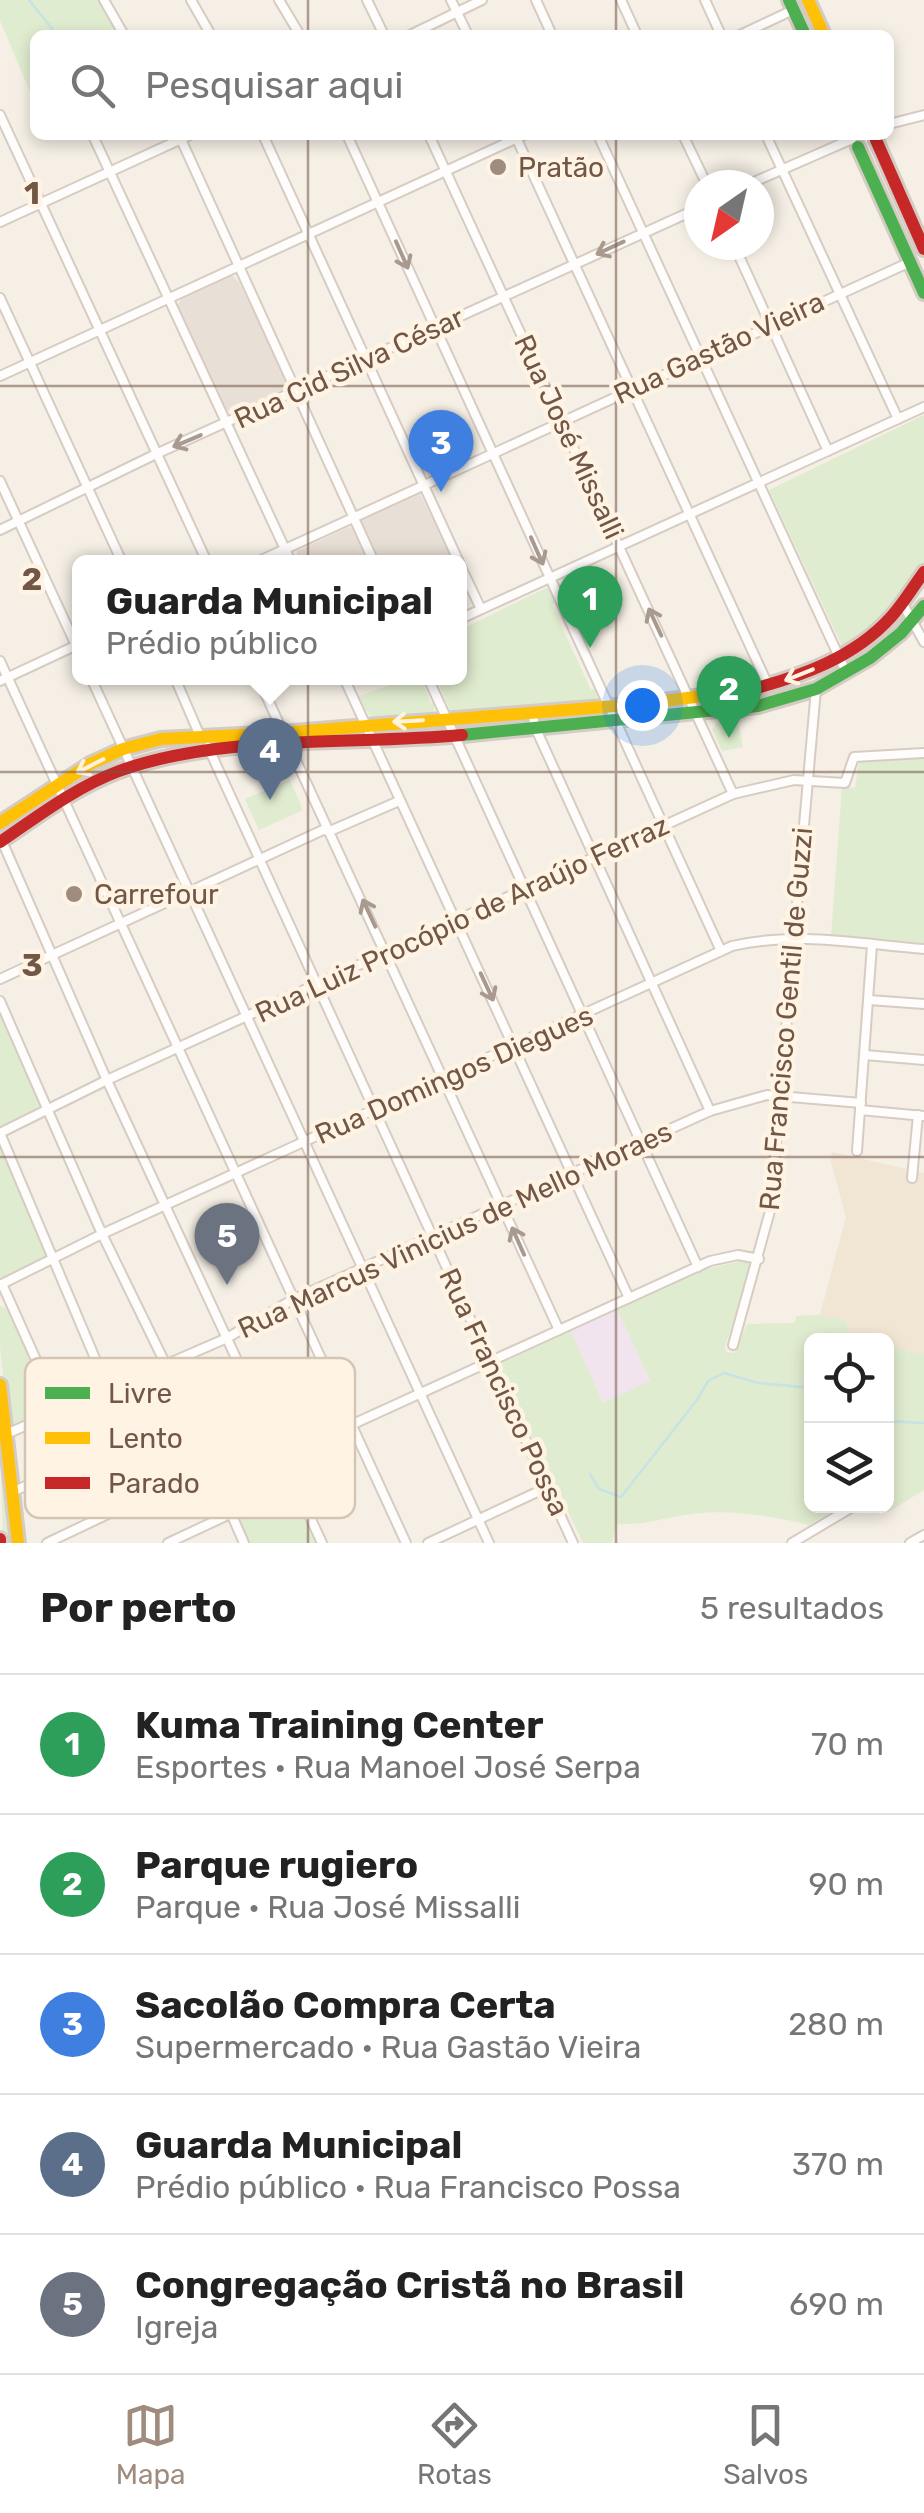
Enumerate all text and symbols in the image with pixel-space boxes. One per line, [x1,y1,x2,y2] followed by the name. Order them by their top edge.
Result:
[30,30,894,140] search box
[65,58,120,113] icon: search
[145,62,403,108] text: Pesquisar aqui
[518,151,604,184] place label: Pratão
[487,156,509,178] marker: Pratão
[684,170,774,260] north arrow
[24,174,40,212] text: 1
[394,239,412,270] one-way arrow
[596,239,626,258] one-way arrow
[609,285,829,411] street label: Rua Gastão Vieira
[229,300,469,436] street label: Rua Cid Silva César
[507,330,631,544] street label: Rua José Missalli
[408,410,474,492] pin: 3
[172,433,203,451] one-way arrow
[529,535,547,566] one-way arrow
[72,555,467,685] popup
[22,560,42,598] text: 2
[558,566,622,648] pin: 1
[106,578,433,624] text: Guarda Municipal
[645,608,664,638] one-way arrow
[106,624,318,662] text: Prédio público
[696,656,762,738] pin: 2
[784,668,815,686] one-way arrow
[617,680,668,731] your location
[393,712,425,731] one-way arrow
[238,718,302,800] pin: 4
[75,757,105,776] one-way arrow
[250,808,674,1030] street label: Rua Luiz Procópio de Araújo Ferraz
[753,826,819,1212] street label: Rua Francisco Gentil de Guzzi
[94,878,219,911] place label: Carrefour
[63,883,85,905] marker: Carrefour
[358,899,377,929] one-way arrow
[21,946,43,984] text: 3
[478,972,497,1002] one-way arrow
[310,999,598,1151] street label: Rua Domingos Diegues
[233,1115,677,1345] street label: Rua Marcus Vinicius de Mello Moraes
[194,1202,260,1285] pin: 5
[508,1227,527,1257] one-way arrow
[432,1263,576,1521] street label: Rua Francisco Possa
[804,1333,894,1513] map controls
[804,1333,894,1423] button: locate
[25,1358,355,1518] legend
[108,1377,172,1410] text: Livre
[108,1422,183,1455] text: Lento
[804,1423,894,1513] button: layers
[108,1467,200,1500] text: Parado
[40,1583,237,1633] text: Por perto
[700,1589,884,1627] text: 5 resultados
[135,1702,543,1748] text: Kuma Training Center
[65,1725,80,1763] text: 1
[811,1725,884,1763] text: 70 m
[135,1748,641,1786] text: Esportes · Rua Manoel José Serpa
[135,1842,418,1888] text: Parque rugiero
[62,1865,83,1903] text: 2
[808,1865,884,1903] text: 90 m
[135,1888,520,1926] text: Parque · Rua José Missalli
[135,1982,556,2028] text: Sacolão Compra Certa
[62,2005,83,2043] text: 3
[788,2005,884,2043] text: 280 m
[135,2028,641,2066] text: Supermercado · Rua Gastão Vieira
[135,2122,462,2168] text: Guarda Municipal
[62,2145,83,2183] text: 4
[792,2145,884,2183] text: 370 m
[135,2168,681,2206] text: Prédio público · Rua Francisco Possa
[135,2262,684,2308] text: Congregação Cristã no Brasil
[62,2285,83,2323] text: 5
[789,2285,884,2323] text: 690 m
[135,2308,218,2346] text: Igreja
[116,2398,186,2491] tab: Mapa
[417,2398,492,2491] tab: Rotas
[723,2398,808,2491] tab: Salvos

